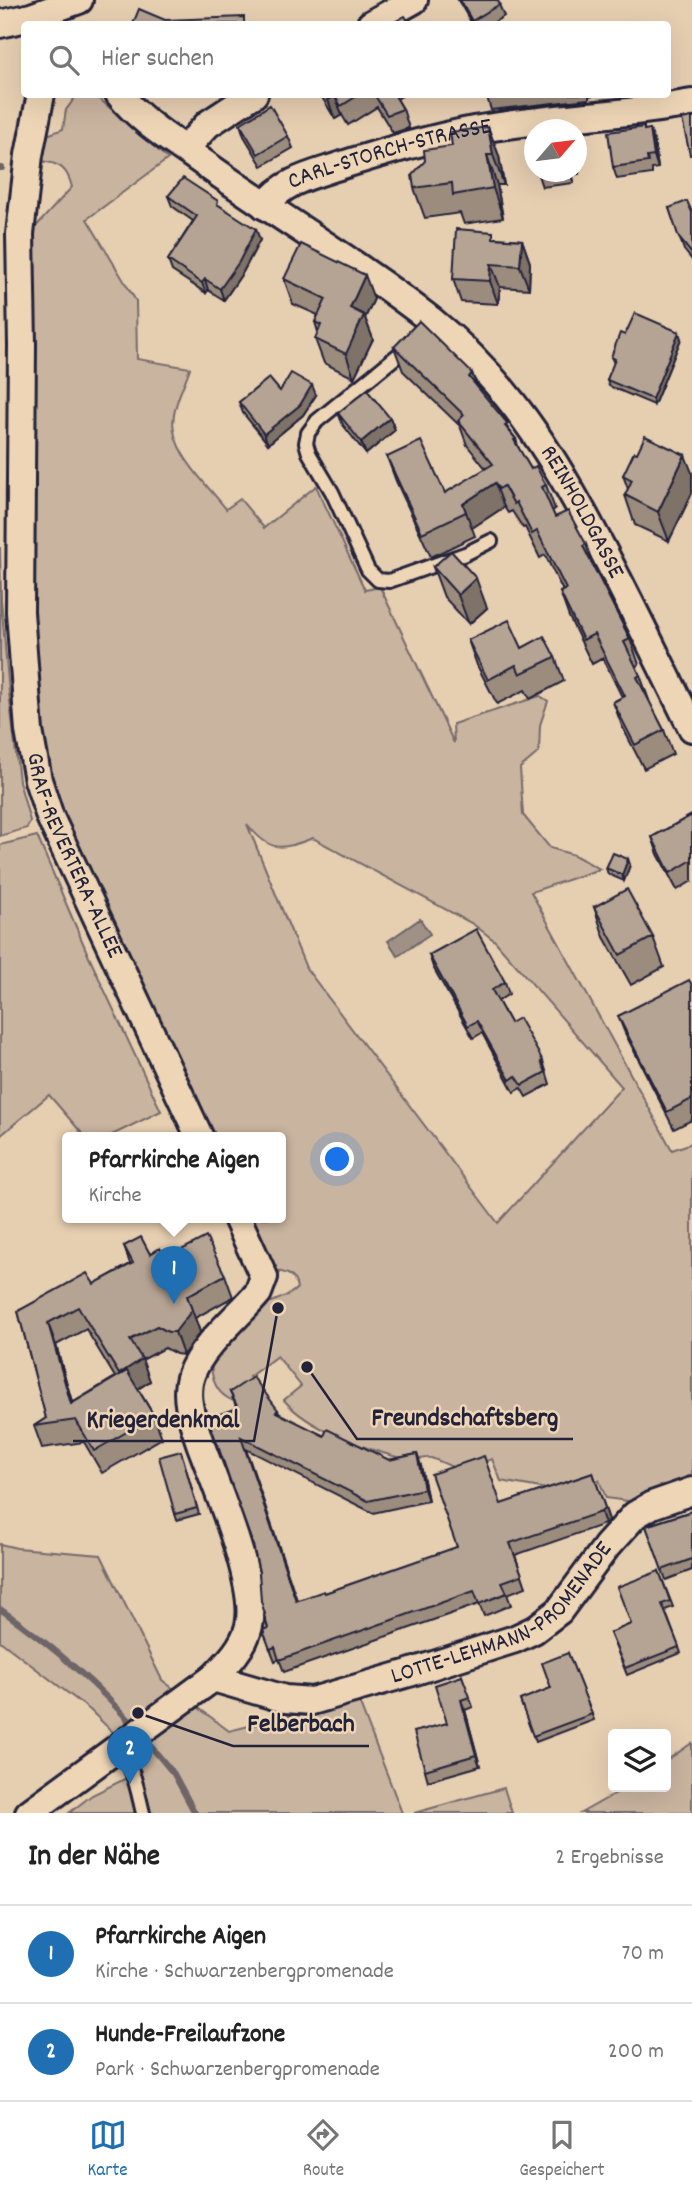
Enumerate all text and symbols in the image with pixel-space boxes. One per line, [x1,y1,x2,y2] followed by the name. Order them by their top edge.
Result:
[21,21,671,98] search box
[45,41,83,79] icon: search
[101,41,214,78] text: Hier suchen
[282,110,494,200] street label: CARL-STORCH-STRASSE
[524,119,587,182] north arrow
[531,439,632,585] street label: REINHOLDGASSE
[16,750,131,964] street label: GRAF-REVERTERA-ALLEE
[62,1132,286,1223] popup
[320,1142,354,1176] your location
[88,1143,260,1180] text: Pfarrkirche Aigen
[88,1180,142,1213] text: Kirche
[151,1246,197,1304] pin: 1
[357,1392,573,1439] callout: Freundschaftsberg
[73,1394,254,1441] callout: Kriegerdenkmal
[371,1401,559,1438] text: Freundschaftsberg
[87,1403,240,1440] text: Kriegerdenkmal
[387,1535,622,1694] street label: LOTTE-LEHMANN-PROMENADE
[233,1699,369,1746] callout: Felberbach
[247,1707,355,1744] text: Felberbach
[107,1726,153,1784] pin: 2
[608,1729,671,1792] map controls
[608,1729,671,1792] button: layers
[28,1837,160,1880] text: In der Nähe
[555,1842,664,1875] text: 2 Ergebnisse
[95,1919,266,1956] text: Pfarrkirche Aigen
[48,1938,54,1971] text: 1
[622,1938,664,1971] text: 70 m
[95,1956,394,1989] text: Kirche · Schwarzenbergpromenade
[95,2017,285,2054] text: Hunde-Freilaufzone
[46,2036,56,2069] text: 2
[608,2036,664,2069] text: 200 m
[95,2054,380,2087] text: Park · Schwarzenbergpromenade
[88,2116,128,2185] tab: Karte
[303,2116,344,2185] tab: Route
[519,2116,604,2185] tab: Gespeichert

